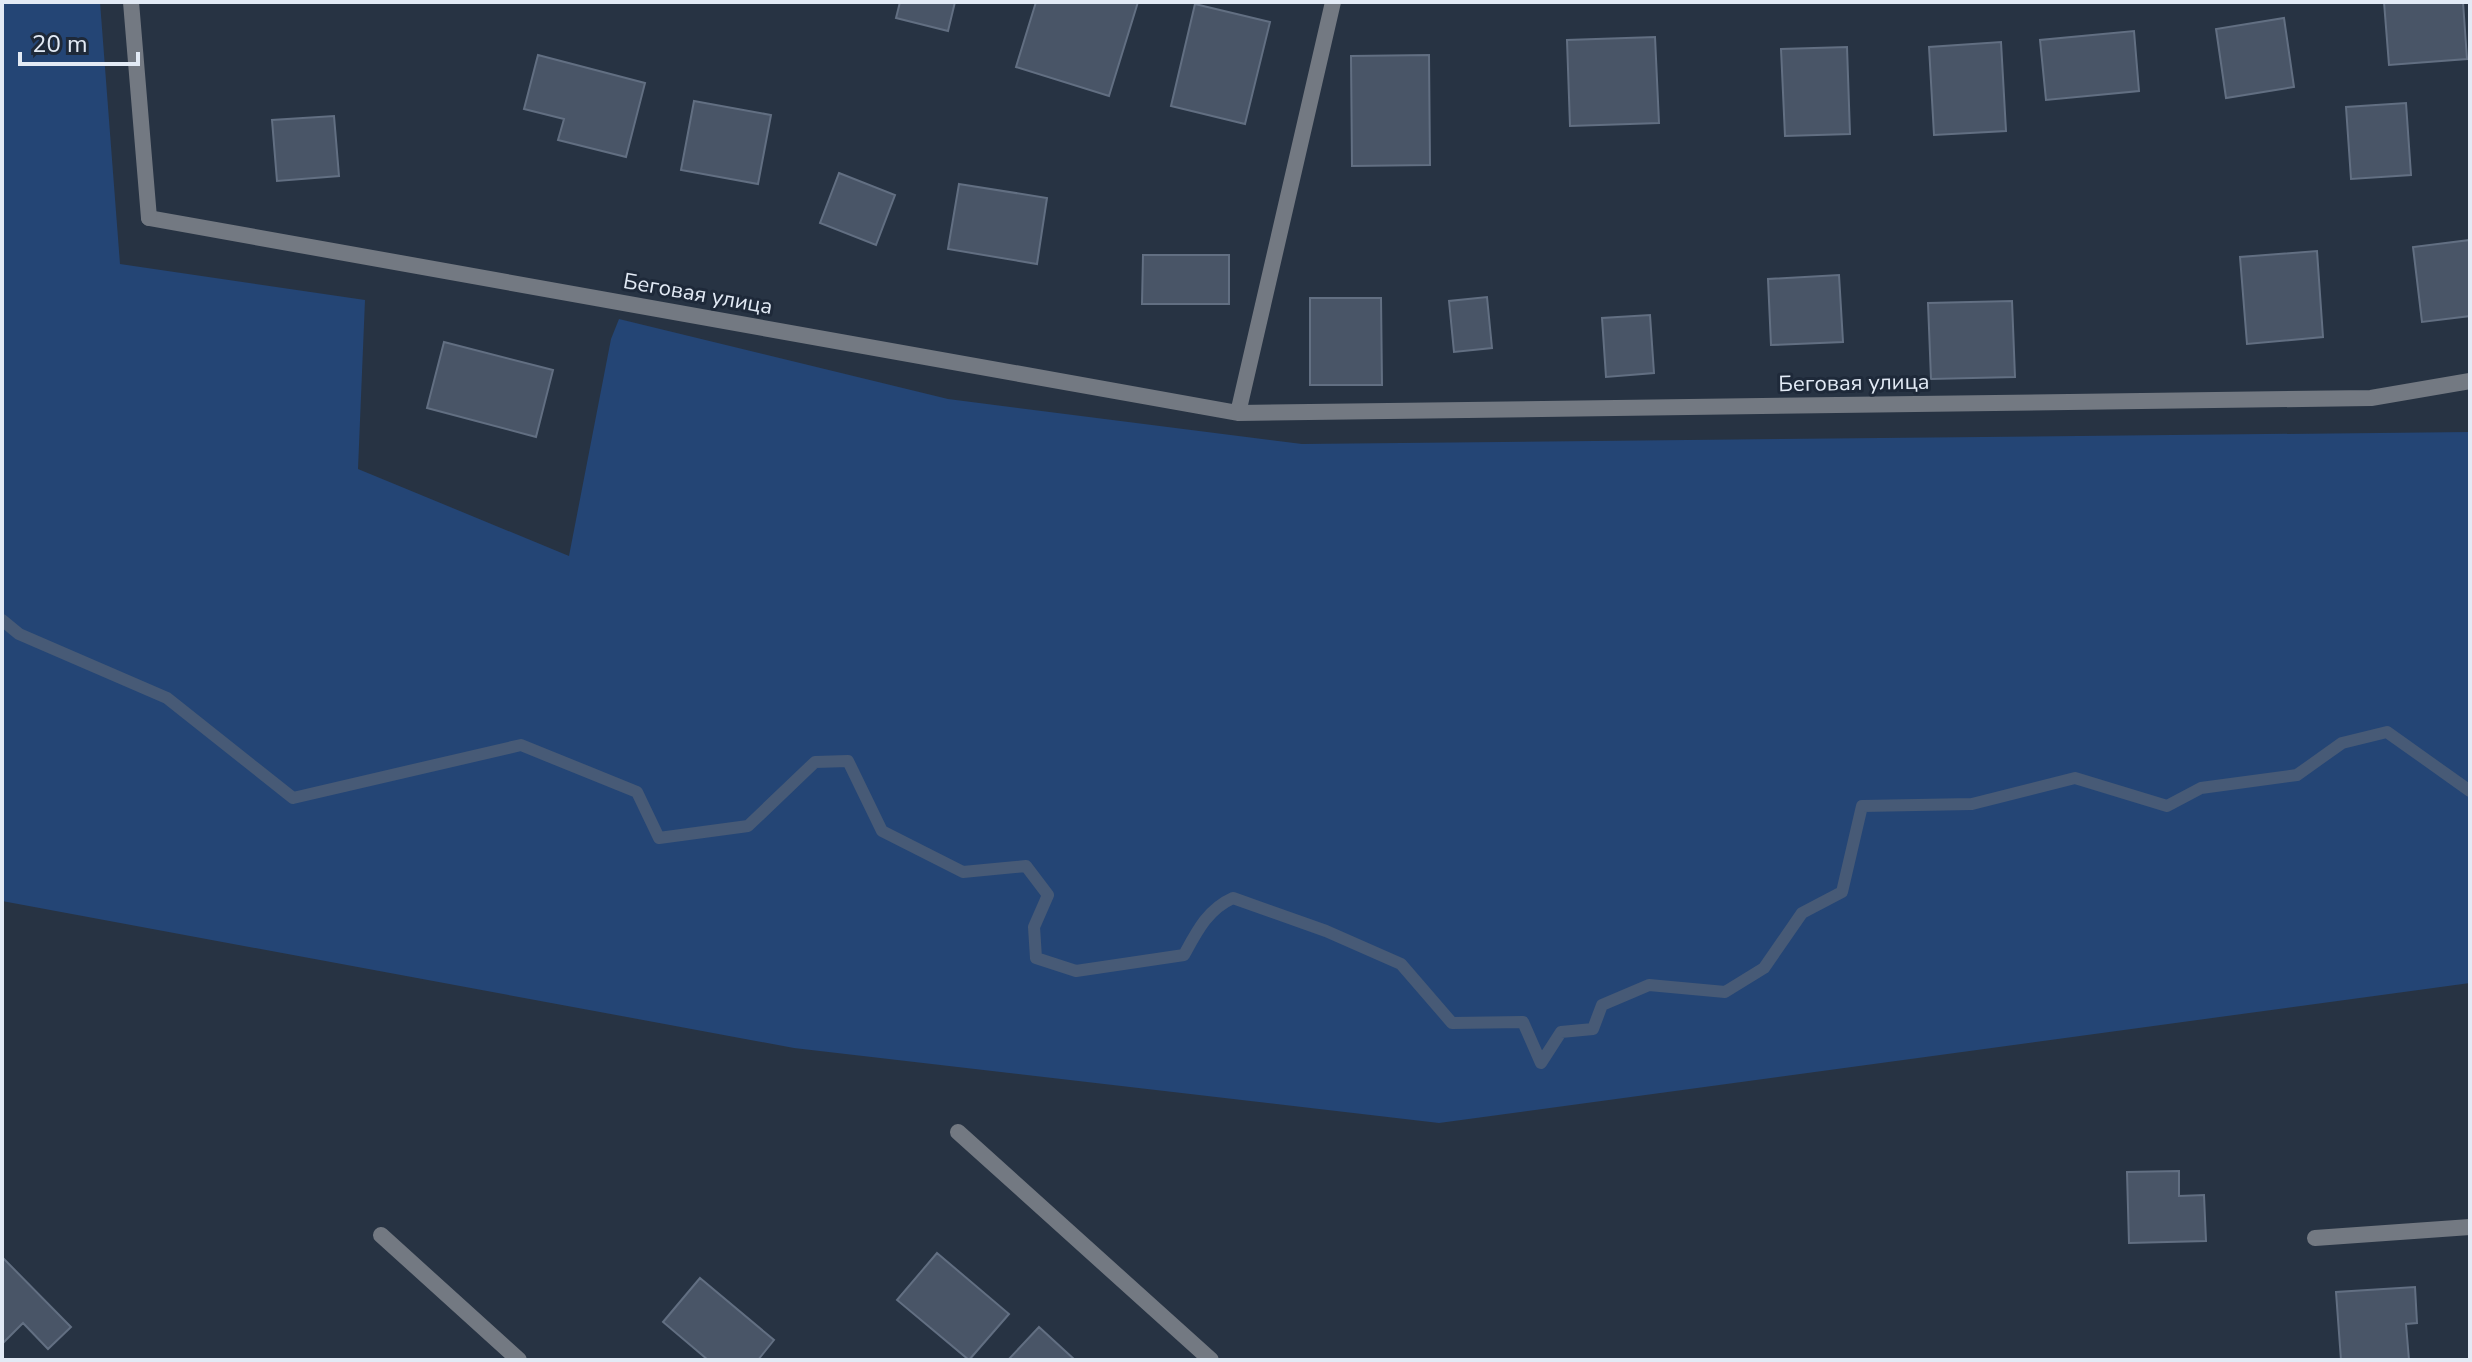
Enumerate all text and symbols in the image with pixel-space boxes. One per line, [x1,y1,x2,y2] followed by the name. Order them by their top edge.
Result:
[20,16,138,66] scale bar
[32,28,88,60] text: 20 m
[621,266,775,322] street label: Беговая улица
[1778,367,1930,399] street label: Беговая улица

